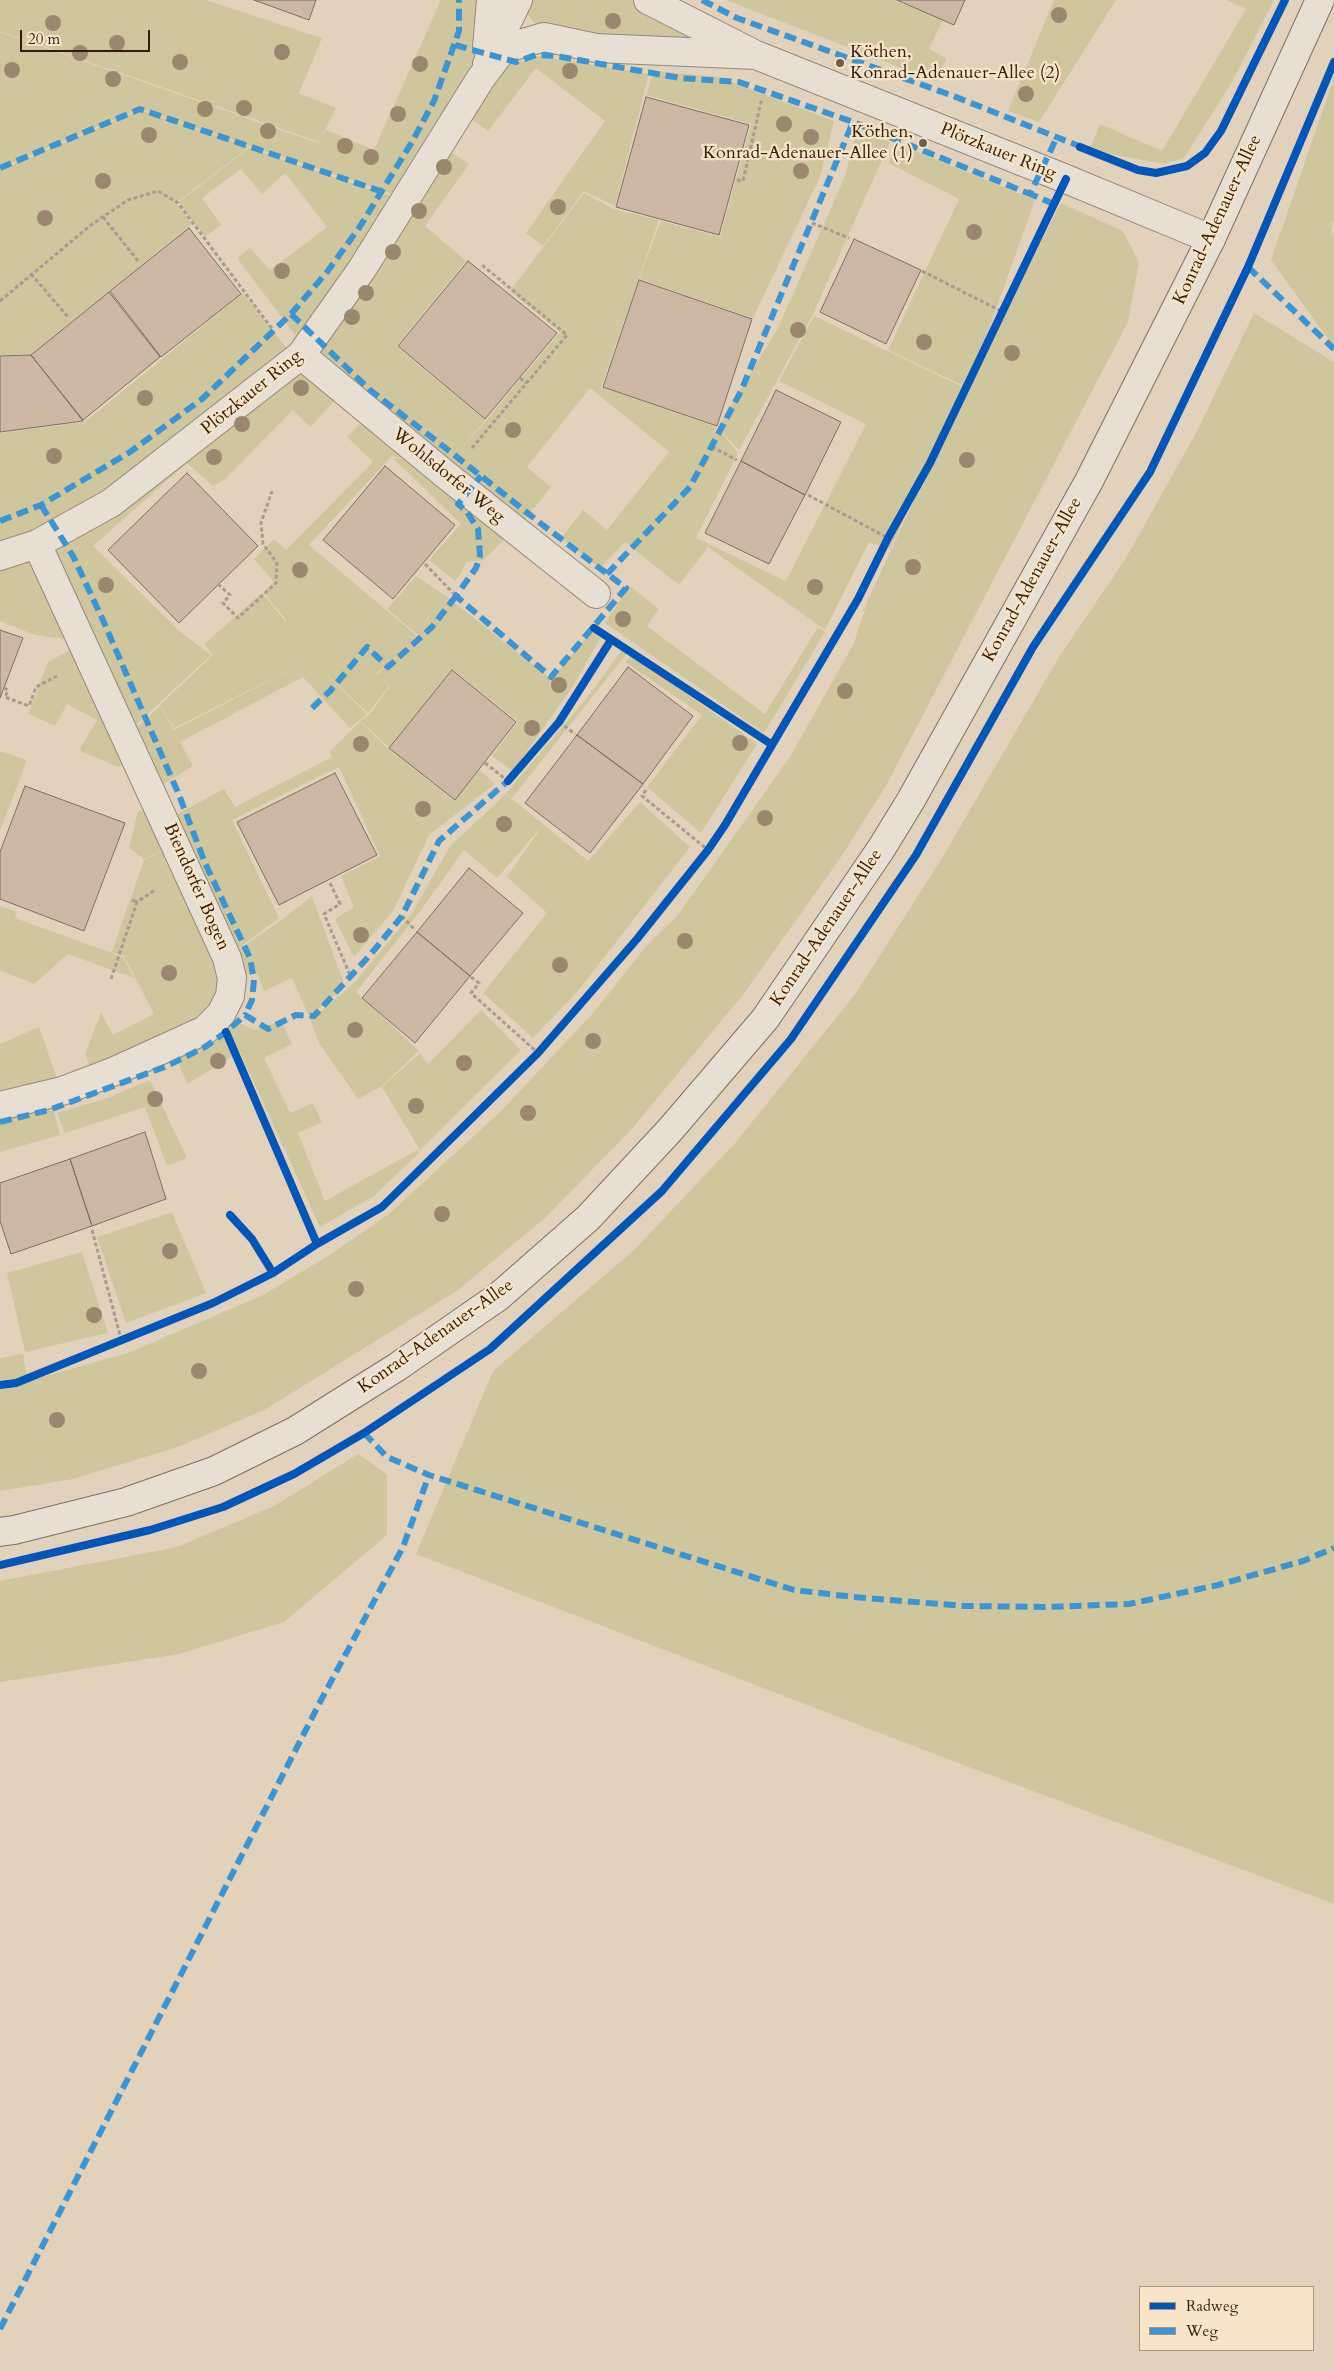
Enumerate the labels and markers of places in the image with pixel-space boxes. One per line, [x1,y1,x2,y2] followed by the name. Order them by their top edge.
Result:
[850,42,1060,84] place label: Köthen, Konrad-Adenauer-Allee (2)
[834,57,846,69] marker: Köthen, Konrad-Adenauer-Allee (2)
[703,122,913,164] place label: Köthen, Konrad-Adenauer-Allee (1)
[917,137,929,149] marker: Köthen, Konrad-Adenauer-Allee (1)

